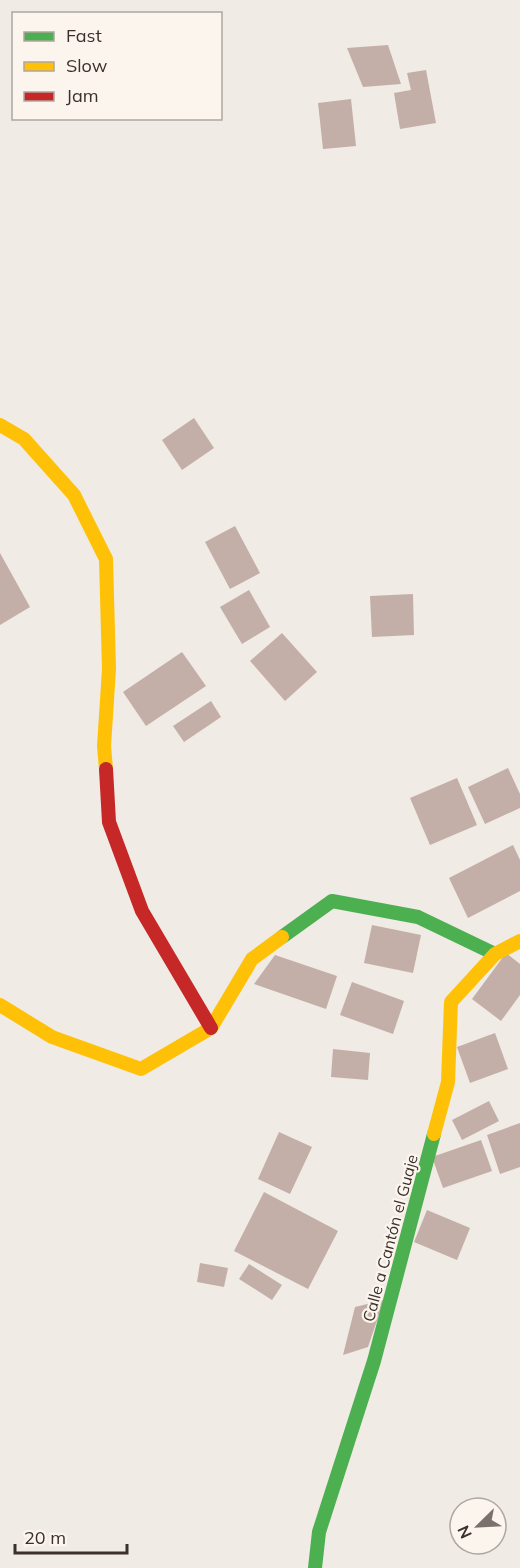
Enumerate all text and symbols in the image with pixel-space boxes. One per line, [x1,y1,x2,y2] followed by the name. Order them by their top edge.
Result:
[12,12,222,120] legend
[66,24,102,47] text: Fast
[66,54,108,77] text: Slow
[66,84,99,107] text: Jam
[358,1152,422,1324] street label: Calle a Cantón el Guaje
[448,1496,508,1556] north arrow
[15,1517,128,1555] scale bar
[453,1523,476,1542] text: N
[24,1526,66,1549] text: 20 m

